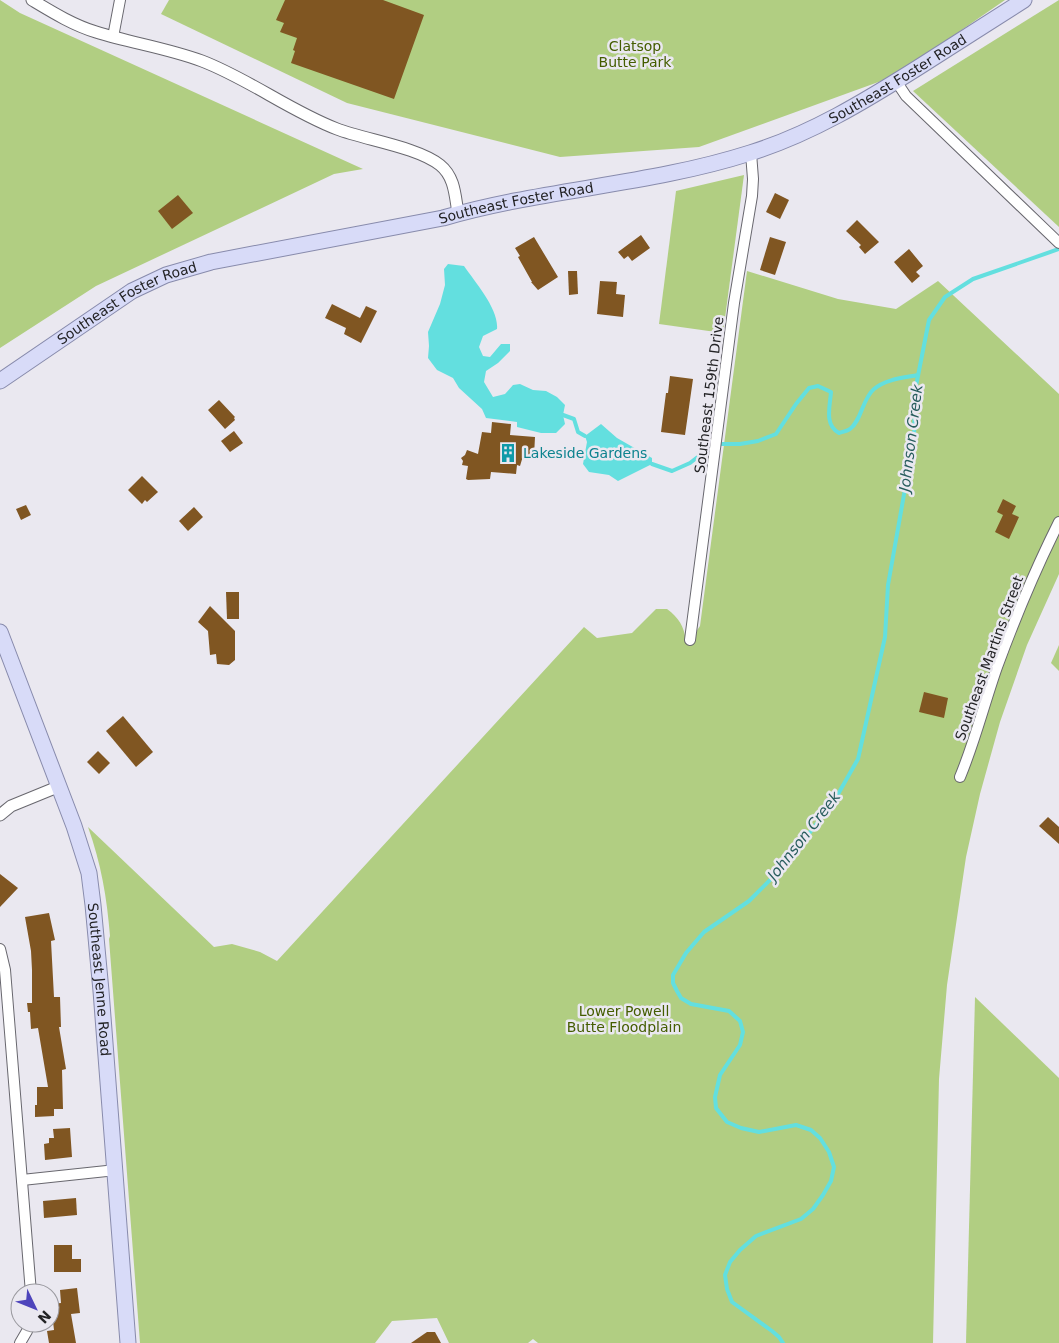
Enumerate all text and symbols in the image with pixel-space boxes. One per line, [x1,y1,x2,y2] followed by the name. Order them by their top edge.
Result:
[826,31,969,127] street label: Southeast Foster Road
[599,38,672,70] park label: Clatsop Butte Park
[437,179,595,227] street label: Southeast Foster Road
[54,259,199,348] street label: Southeast Foster Road
[691,316,727,474] street label: Southeast 159th Drive
[895,382,927,496] water label: Johnson Creek
[497,442,519,464] building icon: Lakeside Gardens
[523,445,647,461] place label: Lakeside Gardens
[952,573,1026,743] street label: Southeast Martins Street
[762,787,845,886] water label: Johnson Creek
[85,902,114,1057] street label: Southeast Jenne Road
[567,1003,681,1035] park label: Lower Powell Butte Floodplain
[10,1283,60,1333] north arrow
[35,1307,54,1327] text: N

